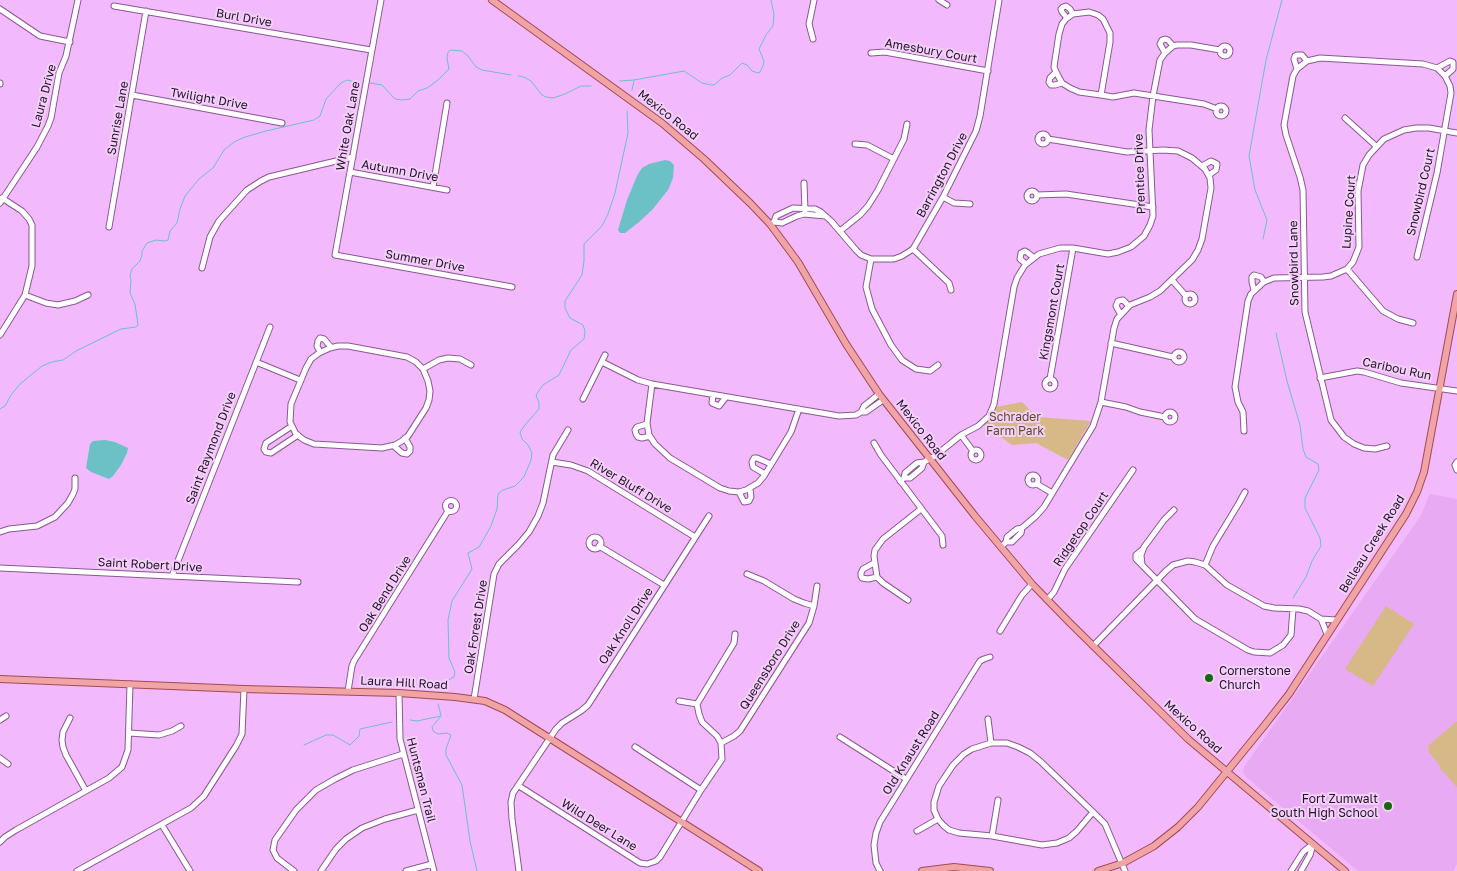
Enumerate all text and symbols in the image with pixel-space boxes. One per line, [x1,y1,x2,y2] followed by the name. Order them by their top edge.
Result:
[215,6,273,30] street label: Burl Drive
[884,36,978,66] street label: Amesbury Court
[29,63,59,129] street label: Laura Drive
[104,80,132,156] street label: Sunrise Lane
[333,80,363,172] street label: White Oak Lane
[169,85,249,113] street label: Twilight Drive
[635,87,701,143] street label: Mexico Road
[914,130,970,220] street label: Barrington Drive
[1131,133,1149,215] street label: Prentice Drive
[1404,147,1438,237] street label: Snowbird Court
[360,157,440,185] street label: Autumn Drive
[1339,175,1359,249] street label: Lupine Court
[1286,220,1302,306] street label: Snowbird Lane
[384,247,466,275] street label: Summer Drive
[1036,263,1068,361] street label: Kingsmont Court
[1361,355,1433,383] street label: Caribou Run
[183,390,239,506] street label: Saint Raymond Drive
[893,397,949,463] street label: Mexico Road
[986,410,1044,438] park label: Schrader Farm Park
[587,456,675,516] street label: River Bluff Drive
[1050,489,1112,569] street label: Ridgetop Court
[1336,493,1408,595] street label: Belleau Creek Road
[356,553,414,635] street label: Oak Bend Drive
[97,555,203,575] street label: Saint Robert Drive
[461,579,491,675] street label: Oak Forest Drive
[596,585,656,667] street label: Oak Knoll Drive
[737,618,803,712] street label: Queensboro Drive
[1219,664,1291,692] place label: Cornerstone Church
[1203,672,1215,684] marker: Cornerstone Church
[360,674,448,692] street label: Laura Hill Road
[1161,697,1225,757] street label: Mexico Road
[879,708,943,798] street label: Old Knaust Road
[403,736,439,824] street label: Huntsman Trail
[1271,792,1378,820] place label: Fort Zumwalt South High School
[558,796,640,854] street label: Wild Deer Lane
[1382,800,1394,812] marker: Fort Zumwalt South High School

